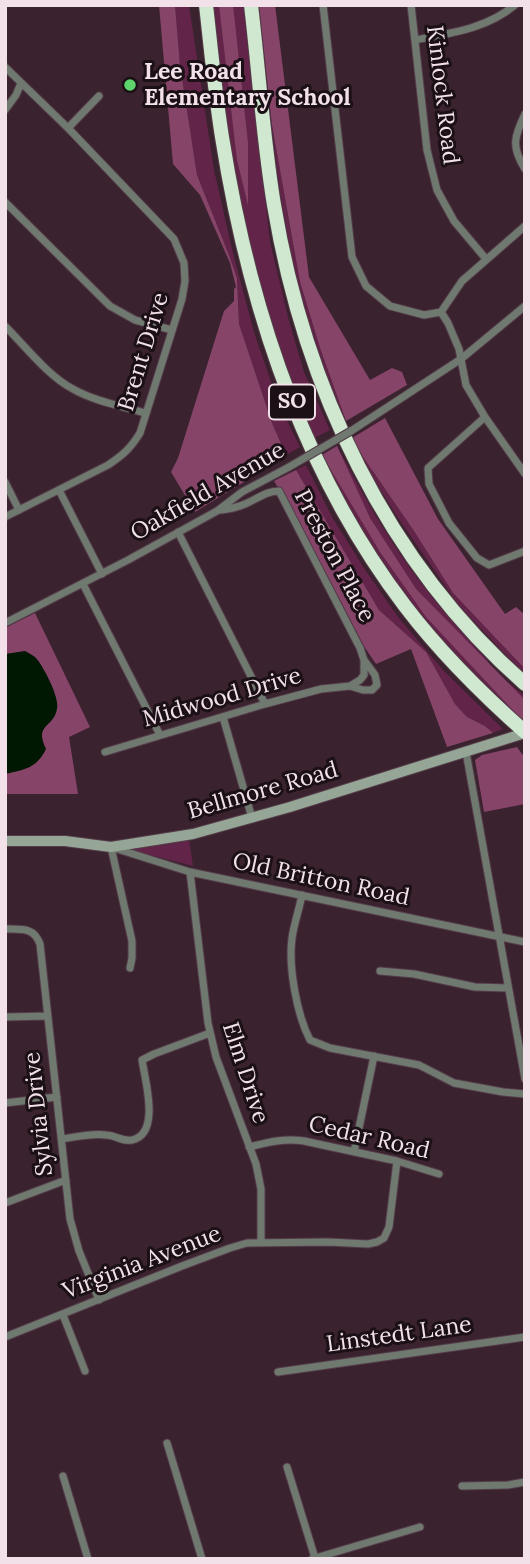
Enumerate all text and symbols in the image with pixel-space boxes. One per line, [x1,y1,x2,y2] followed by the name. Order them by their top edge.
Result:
[420,24,464,166] street label: Kinlock Road
[144,58,351,112] place label: Lee Road Elementary School
[122,77,138,93] marker: Lee Road Elementary School
[113,289,175,415] street label: Brent Drive
[269,384,315,420] road number: SO
[126,437,290,547] street label: Oakfield Avenue
[288,485,380,627] street label: Preston Place
[140,662,304,734] street label: Midwood Drive
[185,756,341,826] street label: Bellmore Road
[230,848,412,912] street label: Old Britton Road
[216,1019,274,1127] street label: Elm Drive
[19,1051,59,1177] street label: Sylvia Drive
[306,1111,432,1165] street label: Cedar Road
[59,1220,225,1306] street label: Virginia Avenue
[325,1311,473,1359] street label: Linstedt Lane

